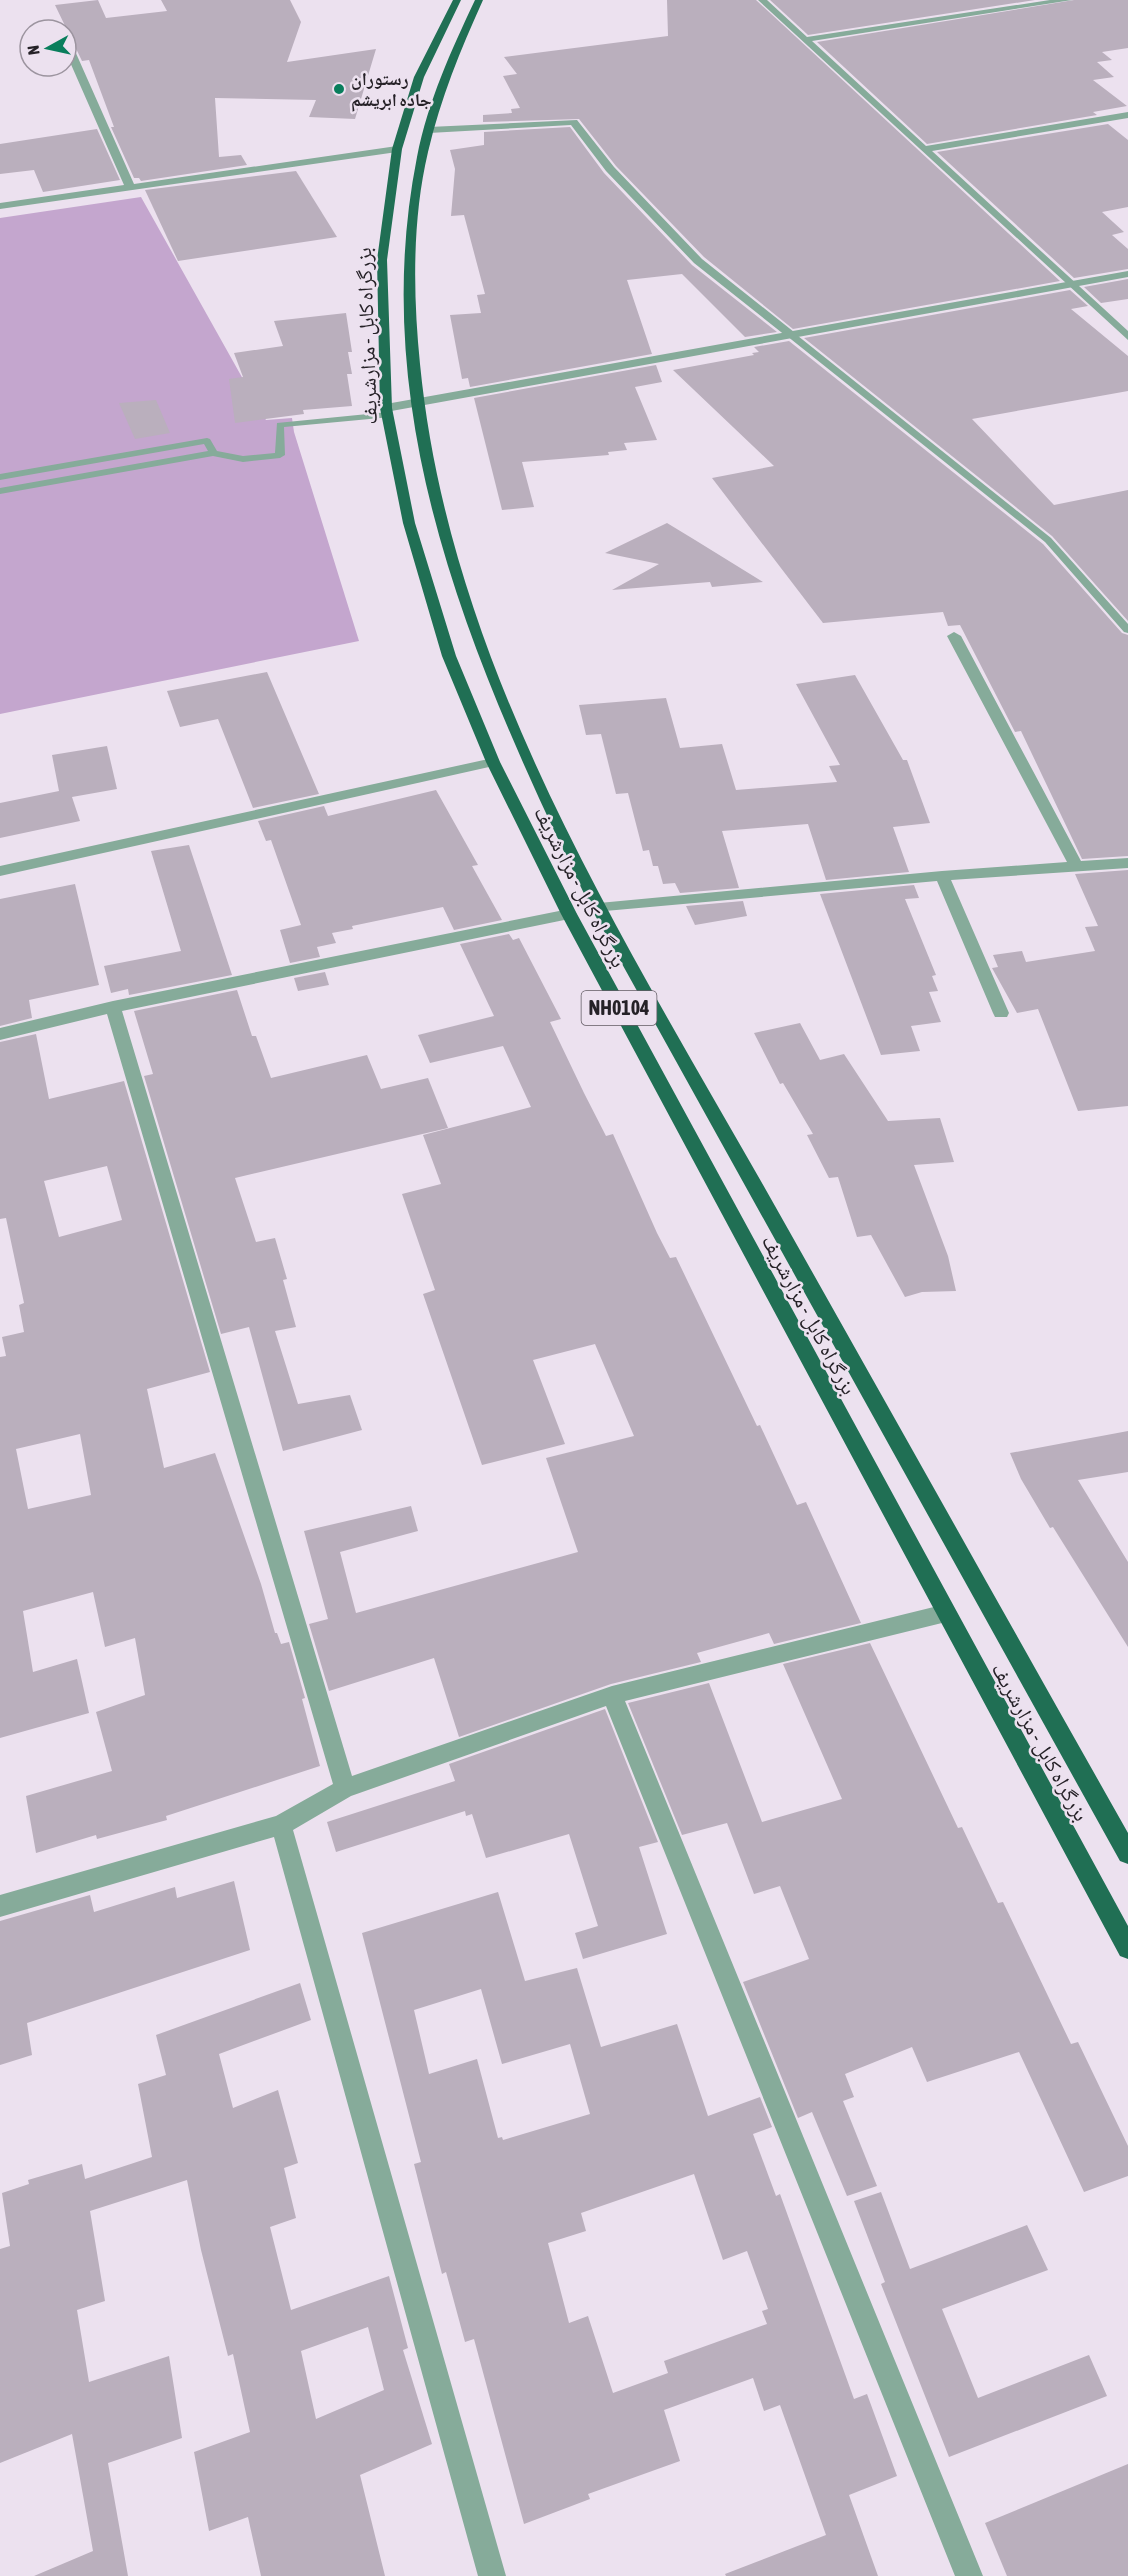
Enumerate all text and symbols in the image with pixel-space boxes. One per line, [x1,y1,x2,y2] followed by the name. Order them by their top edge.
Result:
[18,18,78,78] north arrow
[24,44,43,56] text: N
[351,68,432,112] place label: رستوران جاده ابریشم
[332,82,346,96] marker: رستوران جاده ابریشم
[351,247,383,425] street label: بزرگراه کابل - مزارشریف
[528,802,632,972] street label: بزرگراه کابل - مزارشریف
[582,991,656,1025] road number: NH0104
[756,1231,862,1399] street label: بزرگراه کابل - مزارشریف
[986,1658,1094,1826] street label: بزرگراه کابل - مزارشریف

